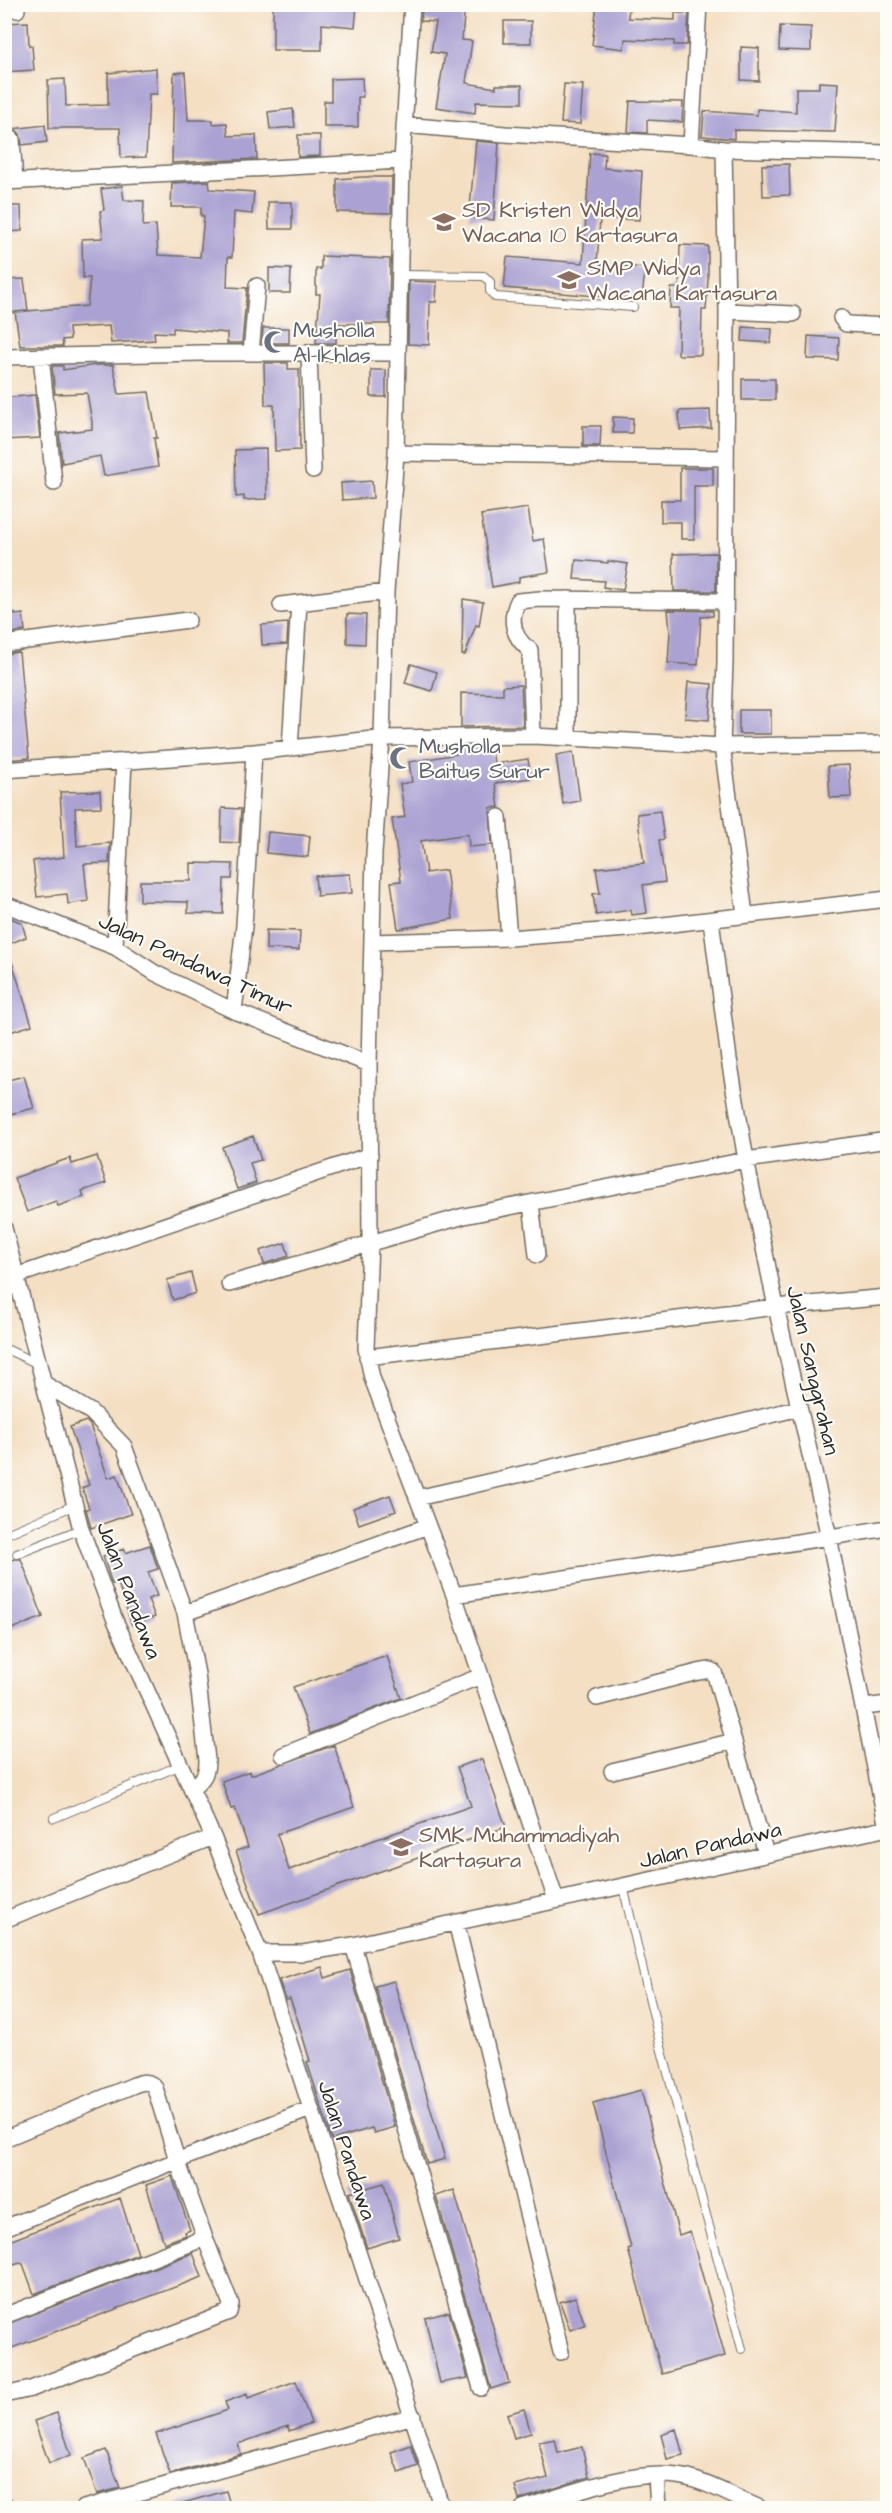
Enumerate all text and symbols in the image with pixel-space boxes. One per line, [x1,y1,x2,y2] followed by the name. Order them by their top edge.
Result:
[462,195,678,251] place label: SD Kristen Widya Wacana 10 Kartasura
[431,209,457,235] school or university icon: SD Kristen Widya Wacana 10 Kartasura
[587,253,777,309] place label: SMP Widya Wacana Kartasura
[556,267,582,293] school or university icon: SMP Widya Wacana Kartasura
[293,315,375,371] place label: Musholla Al-Ikhlas
[262,329,288,355] mosque icon: Musholla Al-Ikhlas
[419,731,550,787] place label: Musholla Baitus Surur
[388,745,414,771] mosque icon: Musholla Baitus Surur
[93,906,298,1023] street label: Jalan Pandawa Timur
[777,1283,847,1458] street label: Jalan Sanggrahan
[88,1517,169,1664] street label: Jalan Pandawa
[636,1814,784,1877] street label: Jalan Pandawa
[419,1820,619,1876] place label: SMK Muhammadiyah Kartasura
[388,1834,414,1860] school or university icon: SMK Muhammadiyah Kartasura
[309,2077,384,2224] street label: Jalan Pandawa

